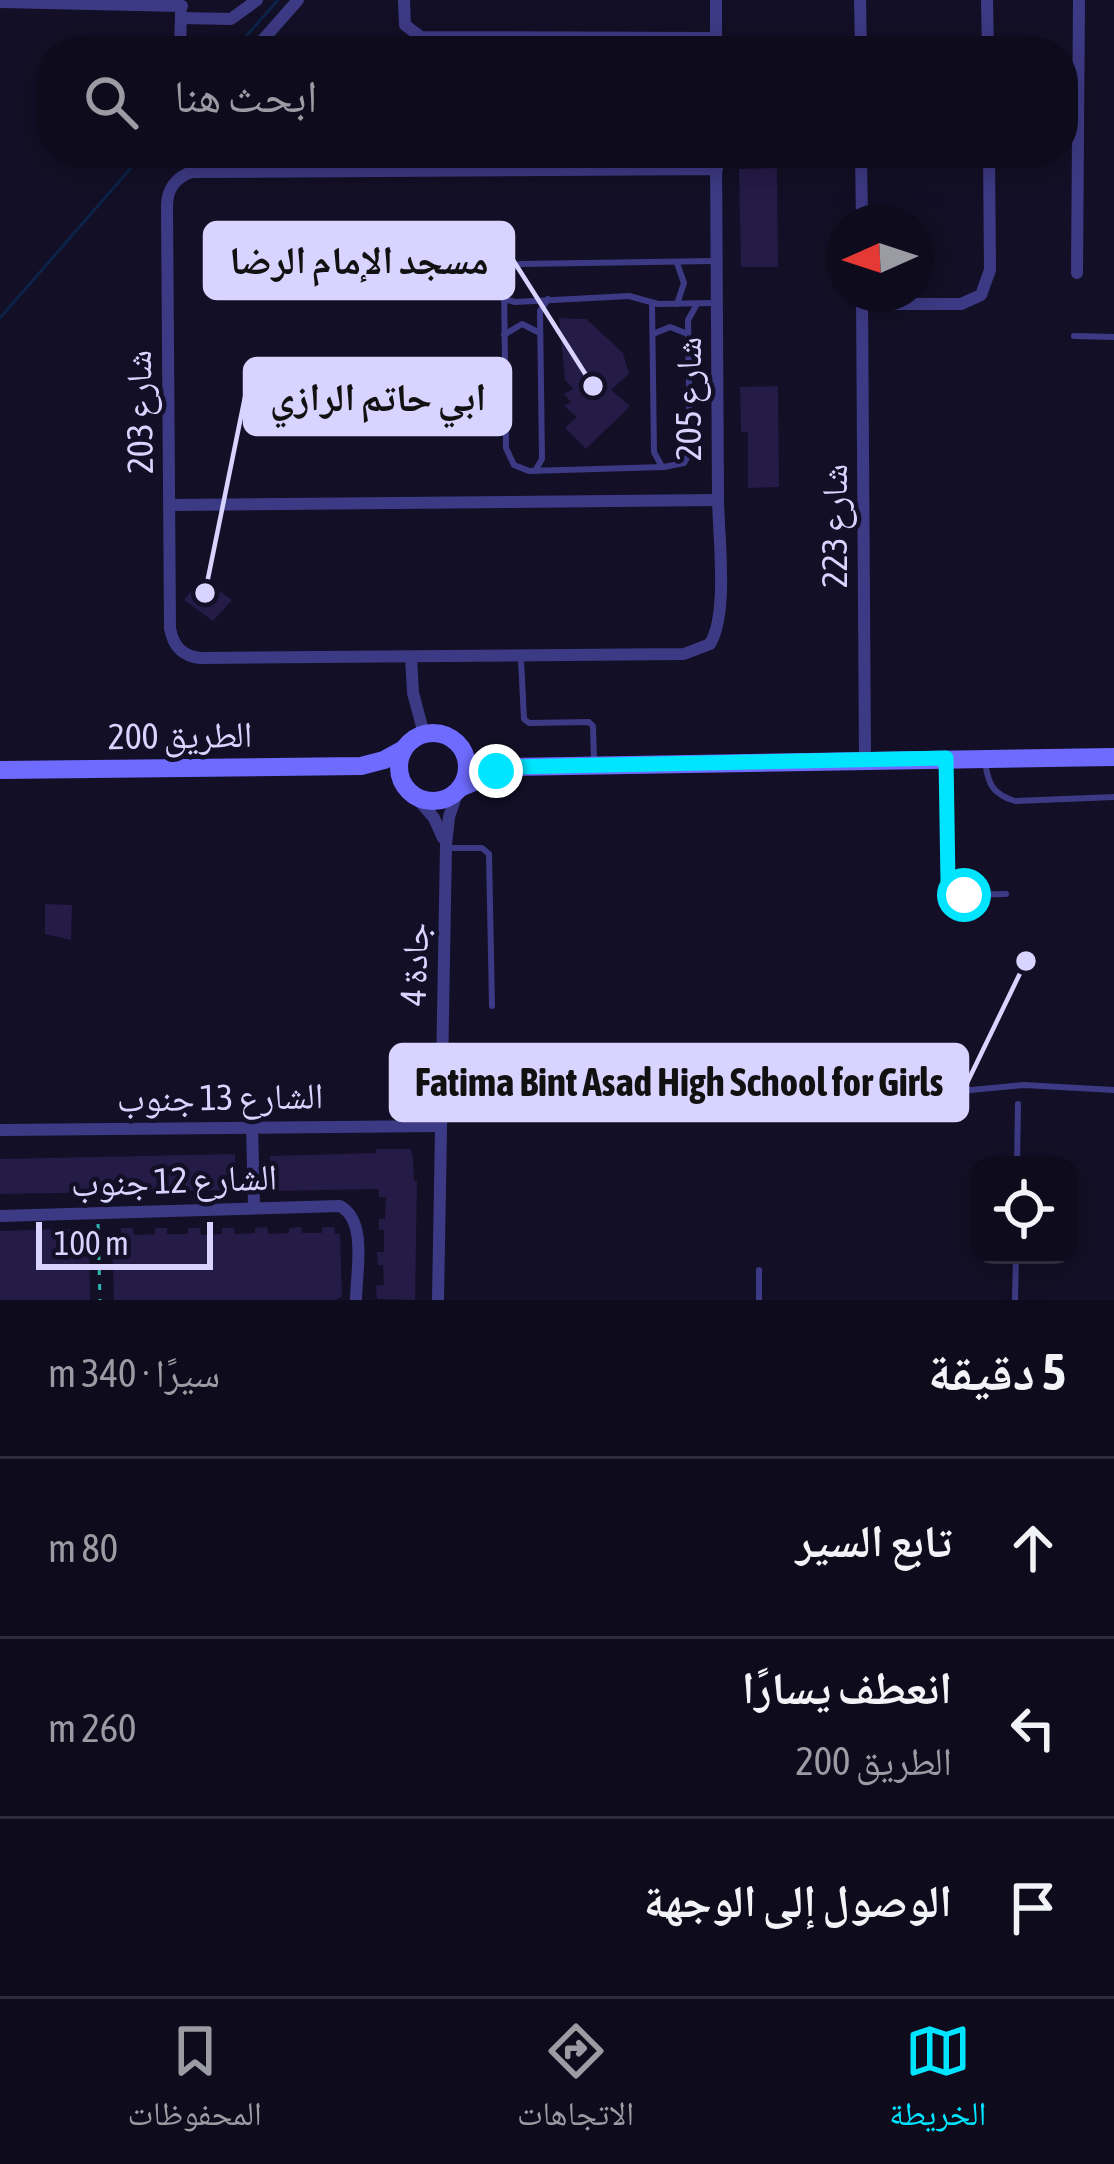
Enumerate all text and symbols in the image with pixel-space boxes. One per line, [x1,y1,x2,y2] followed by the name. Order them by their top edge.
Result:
[36,36,1078,168] search box
[78,69,144,135] icon: search
[174,70,317,122] text: ابحث هنا
[826,204,934,312] north arrow
[205,223,513,298] callout: مسجد الإمام الرضا
[229,238,489,287] text: مسجد الإمام الرضا
[667,337,711,461] street label: شارع 205
[117,350,163,474] street label: شارع 203
[245,359,510,434] callout: ابي حاتم الرازي
[270,375,486,429] text: ابي حاتم الرازي
[813,464,857,588] street label: شارع 223
[107,713,253,758] street label: الطريق 200
[469,744,523,798] route end
[937,868,991,922] route start
[392,922,436,1006] street label: جادة 4
[391,1045,967,1120] callout: Fatima Bint Asad High School for Girls
[415,1060,943,1104] text: Fatima Bint Asad High School for Girls
[116,1074,324,1122] street label: الشارع 13 جنوب
[70,1155,278,1207] street label: الشارع 12 جنوب
[970,1156,1078,1264] map controls
[970,1156,1078,1264] button: locate
[36,1216,213,1269] scale bar
[54,1224,129,1262] text: 100 m
[928,1342,1066,1401] text: 5 دقيقة
[48,1351,220,1395] text: سيرًا · 340 m
[796,1515,952,1567] text: تابع السير
[1000,1515,1066,1581] icon: ahead
[48,1526,118,1570] text: 80 m
[742,1662,952,1714] text: انعطف يسارًا
[1000,1695,1066,1761] icon: left
[48,1706,136,1750] text: 260 m
[795,1739,952,1783] text: الطريق 200
[644,1875,952,1927] text: الوصول إلى الوجهة
[1000,1875,1066,1941] icon: arrive
[128,2018,262,2146] tab: المحفوظات
[517,2018,634,2146] tab: الاتجاهات
[889,2018,986,2146] tab: الخريطة

